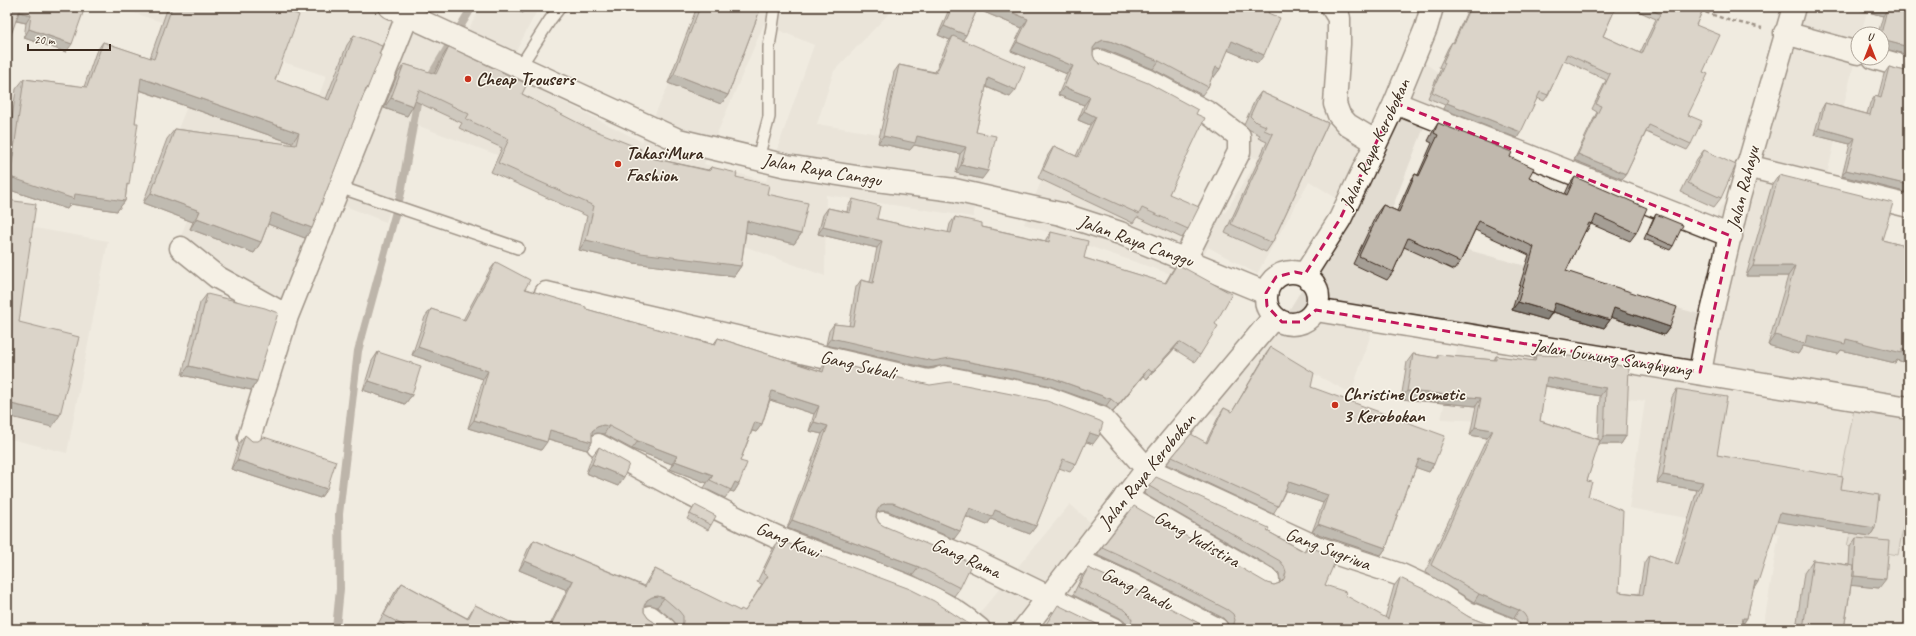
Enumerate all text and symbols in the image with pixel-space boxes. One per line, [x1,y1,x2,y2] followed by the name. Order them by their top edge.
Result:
[28,26,110,52] scale bar
[1850,26,1890,66] north arrow
[1867,29,1875,43] text: U
[34,32,56,48] text: 20 m
[476,67,577,91] place label: Cheap Trousers
[463,74,473,84] marker: Cheap Trousers
[1334,74,1416,214] street label: Jalan Raya Kerobokan
[626,141,703,187] place label: TakasiMura Fashion
[1721,142,1765,233] street label: Jalan Rahayu
[760,148,884,192] street label: Jalan Raya Canggu
[613,159,623,169] marker: TakasiMura Fashion
[1074,209,1198,273] street label: Jalan Raya Canggu
[1530,333,1694,383] street label: Jalan Gunung Sanghyang
[818,345,900,386] street label: Gang Subali
[1343,382,1466,428] place label: Christine Cosmetic 3 Kerobokan
[1330,400,1340,410] marker: Christine Cosmetic 3 Kerobokan
[1092,408,1201,534] street label: Jalan Raya Kerobokan
[1150,505,1245,574] street label: Gang Yudistira
[752,516,826,565] street label: Gang Kawi
[1282,522,1375,577] street label: Gang Sugriwa
[928,532,1006,585] street label: Gang Rama
[1098,562,1177,617] street label: Gang Pandu

